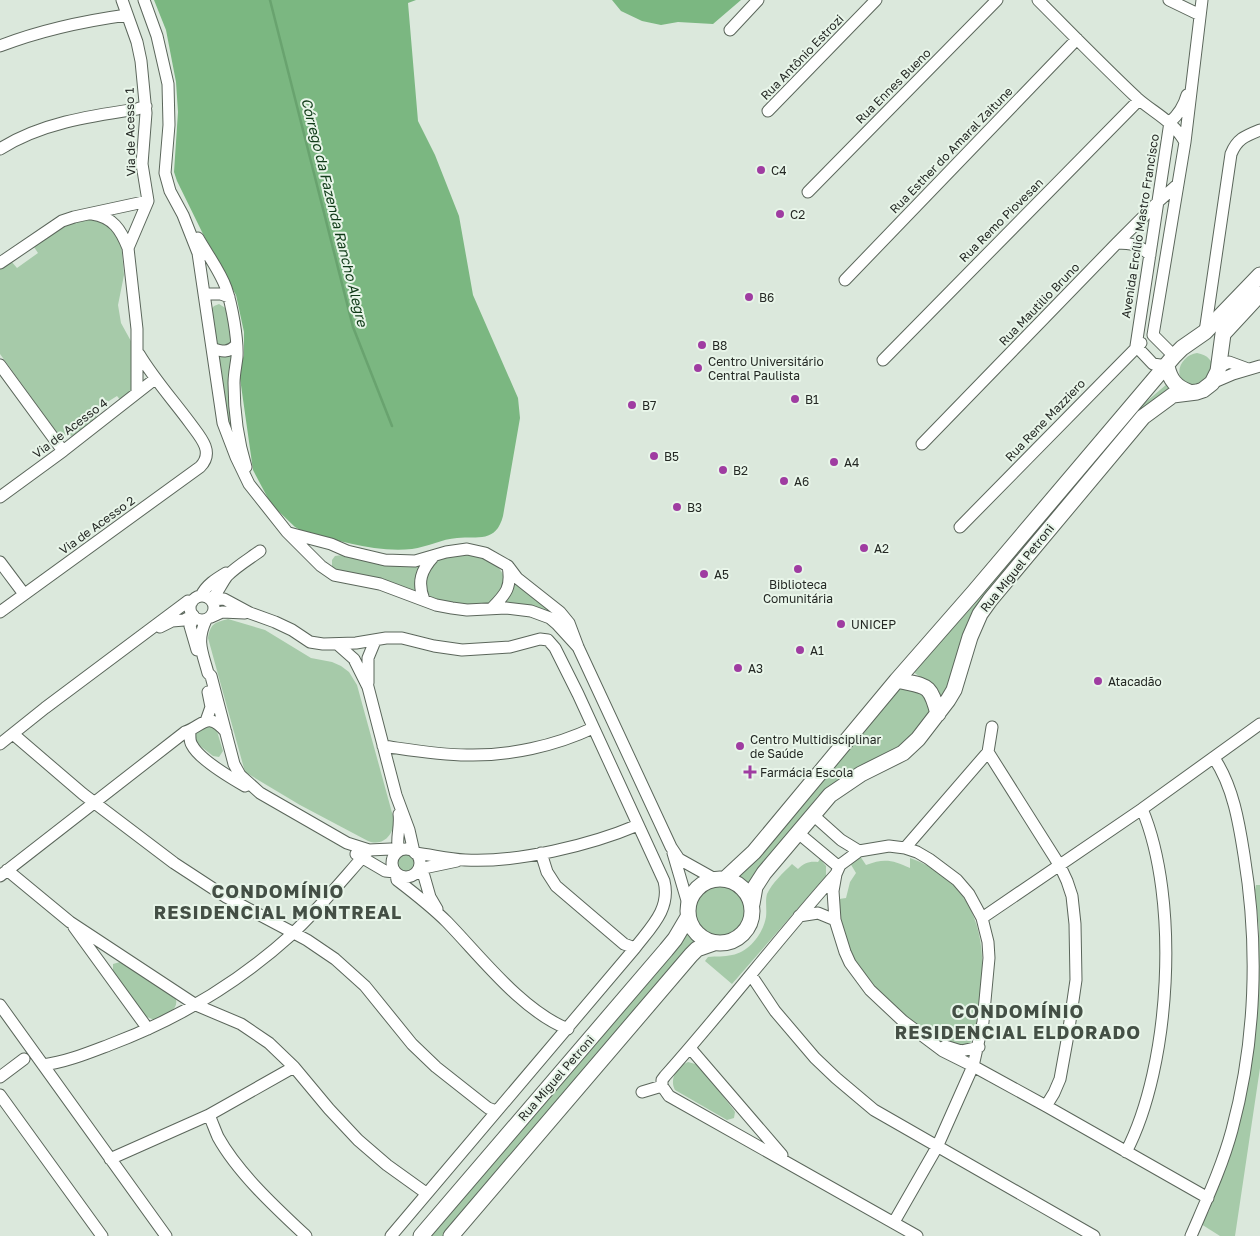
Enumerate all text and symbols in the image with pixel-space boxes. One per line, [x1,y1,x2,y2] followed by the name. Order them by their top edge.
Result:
[757,11,847,103] street label: Rua Antônio Estrozi
[852,45,934,127] street label: Rua Ennes Bueno
[886,84,1016,216] street label: Rua Esther do Amaral Zaitune
[122,87,138,176] street label: Via de Acesso 1
[298,96,372,329] water label: Córrego da Fazenda Rancho Alegre
[1118,133,1162,319] street label: Avenida Ercílio Mastro Francisco
[771,163,786,178] place label: C4
[755,164,767,176] marker: C4
[956,175,1046,265] street label: Rua Remo Piovesan
[790,207,805,222] place label: C2
[774,208,786,220] marker: C2
[996,260,1082,348] street label: Rua Mautilio Bruno
[759,290,774,305] place label: B6
[743,291,755,303] marker: B6
[712,338,727,353] place label: B8
[696,339,708,351] marker: B8
[708,354,824,383] place label: Centro Universitário Central Paulista
[692,362,704,374] marker: Centro Universitário Central Paulista
[1002,376,1088,464] street label: Rua Rene Mazziero
[805,392,819,407] place label: B1
[789,393,801,405] marker: B1
[30,395,110,461] street label: Via de Acesso 4
[642,398,656,413] place label: B7
[626,399,638,411] marker: B7
[664,449,679,464] place label: B5
[648,450,660,462] marker: B5
[844,455,859,470] place label: A4
[828,456,840,468] marker: A4
[733,463,748,478] place label: B2
[717,464,729,476] marker: B2
[794,474,809,489] place label: A6
[778,475,790,487] marker: A6
[56,493,138,557] street label: Via de Acesso 2
[687,500,702,515] place label: B3
[671,501,683,513] marker: B3
[977,521,1057,615] street label: Rua Miguel Petroni
[874,541,889,556] place label: A2
[858,542,870,554] marker: A2
[792,563,804,575] marker: Biblioteca Comunitária
[714,567,729,582] place label: A5
[698,568,710,580] marker: A5
[763,577,833,606] place label: Biblioteca Comunitária
[851,617,896,632] place label: UNICEP
[835,618,847,630] marker: UNICEP
[810,643,824,658] place label: A1
[794,644,806,656] marker: A1
[748,661,763,676] place label: A3
[732,662,744,674] marker: A3
[1108,674,1162,689] place label: Atacadão
[1092,675,1104,687] marker: Atacadão
[750,732,881,761] place label: Centro Multidisciplinar de Saúde
[734,740,746,752] marker: Centro Multidisciplinar de Saúde
[760,765,853,780] place label: Farmácia Escola
[744,766,756,778] marker: Farmácia Escola
[154,880,402,923] district label: CONDOMÍNIO RESIDENCIAL MONTREAL
[895,1000,1141,1043] district label: CONDOMÍNIO RESIDENCIAL ELDORADO
[515,1032,597,1124] street label: Rua Miguel Petroni

